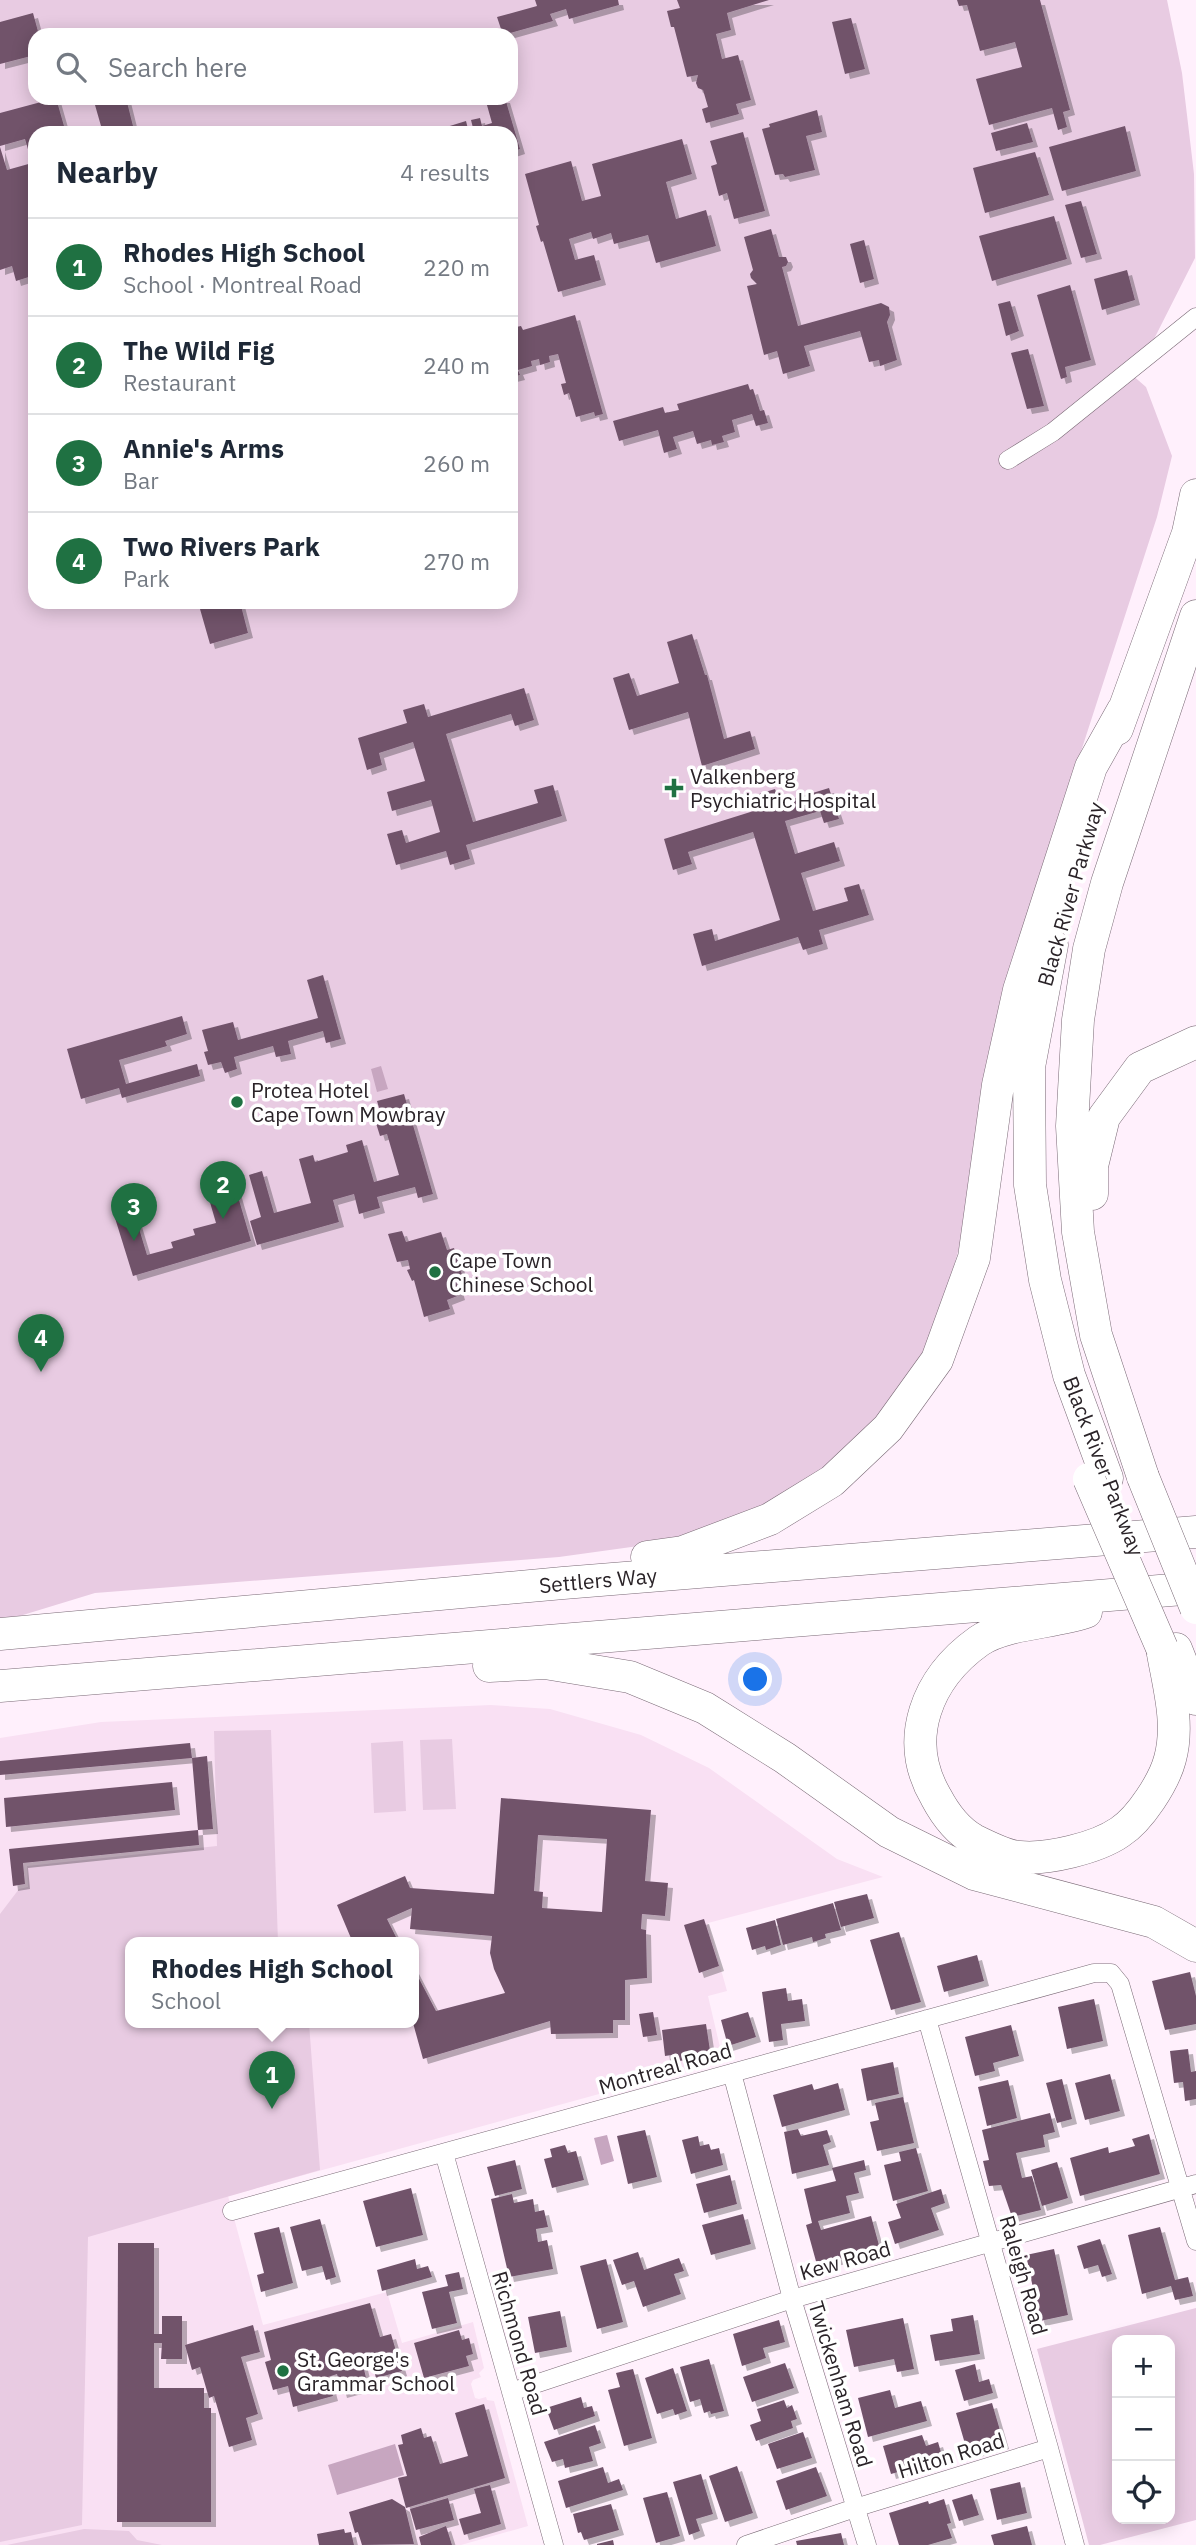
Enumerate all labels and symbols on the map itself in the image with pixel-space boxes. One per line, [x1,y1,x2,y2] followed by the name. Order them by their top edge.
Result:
[690,762,876,814] place label: Valkenberg Psychiatric Hospital
[664,778,684,798] marker: Valkenberg Psychiatric Hospital
[1030,798,1110,989] street label: Black River Parkway
[251,1076,446,1128] place label: Protea Hotel Cape Town Mowbray
[229,1094,245,1110] marker: Protea Hotel Cape Town Mowbray
[200,1161,246,1219] pin: 2
[111,1183,157,1241] pin: 3
[449,1246,594,1298] place label: Cape Town Chinese School
[427,1264,443,1280] marker: Cape Town Chinese School
[18,1314,64,1372] pin: 4
[1057,1372,1151,1560] street label: Black River Parkway
[538,1561,659,1599] street label: Settlers Way
[738,1662,772,1696] your location
[595,2036,735,2100] street label: Montreal Road
[249,2051,295,2109] pin: 1
[994,2212,1054,2338] street label: Raleigh Road
[796,2234,894,2286] street label: Kew Road
[486,2268,554,2418] street label: Richmond Road
[802,2298,880,2470] street label: Twickenham Road
[297,2345,455,2397] place label: St. George's Grammar School
[275,2363,291,2379] marker: St. George's Grammar School
[894,2426,1008,2484] street label: Hilton Road

